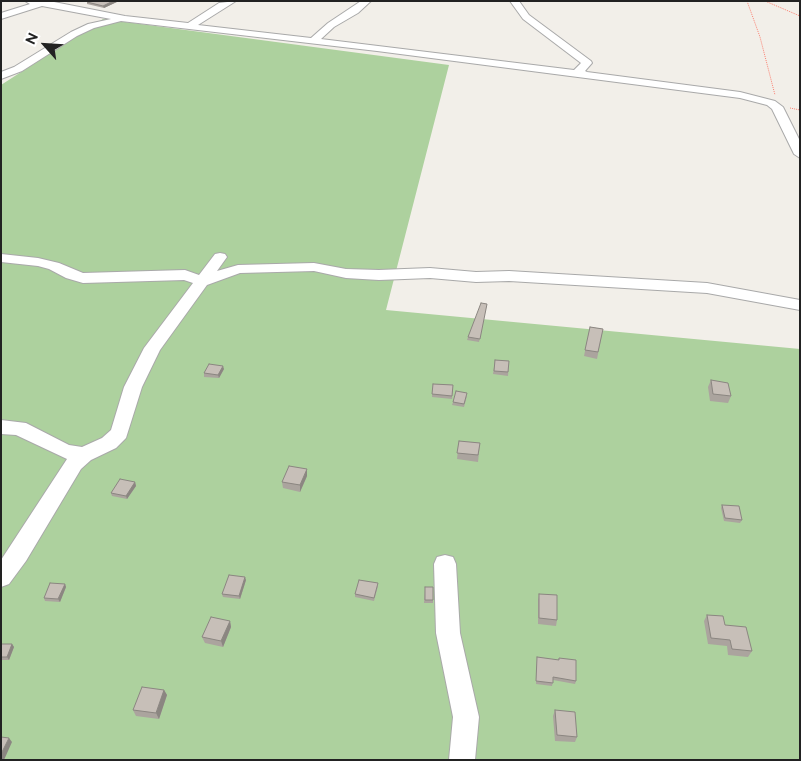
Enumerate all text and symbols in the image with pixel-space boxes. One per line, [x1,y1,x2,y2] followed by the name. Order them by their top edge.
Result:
[20,20,70,70] north arrow
[22,30,41,47] text: N

